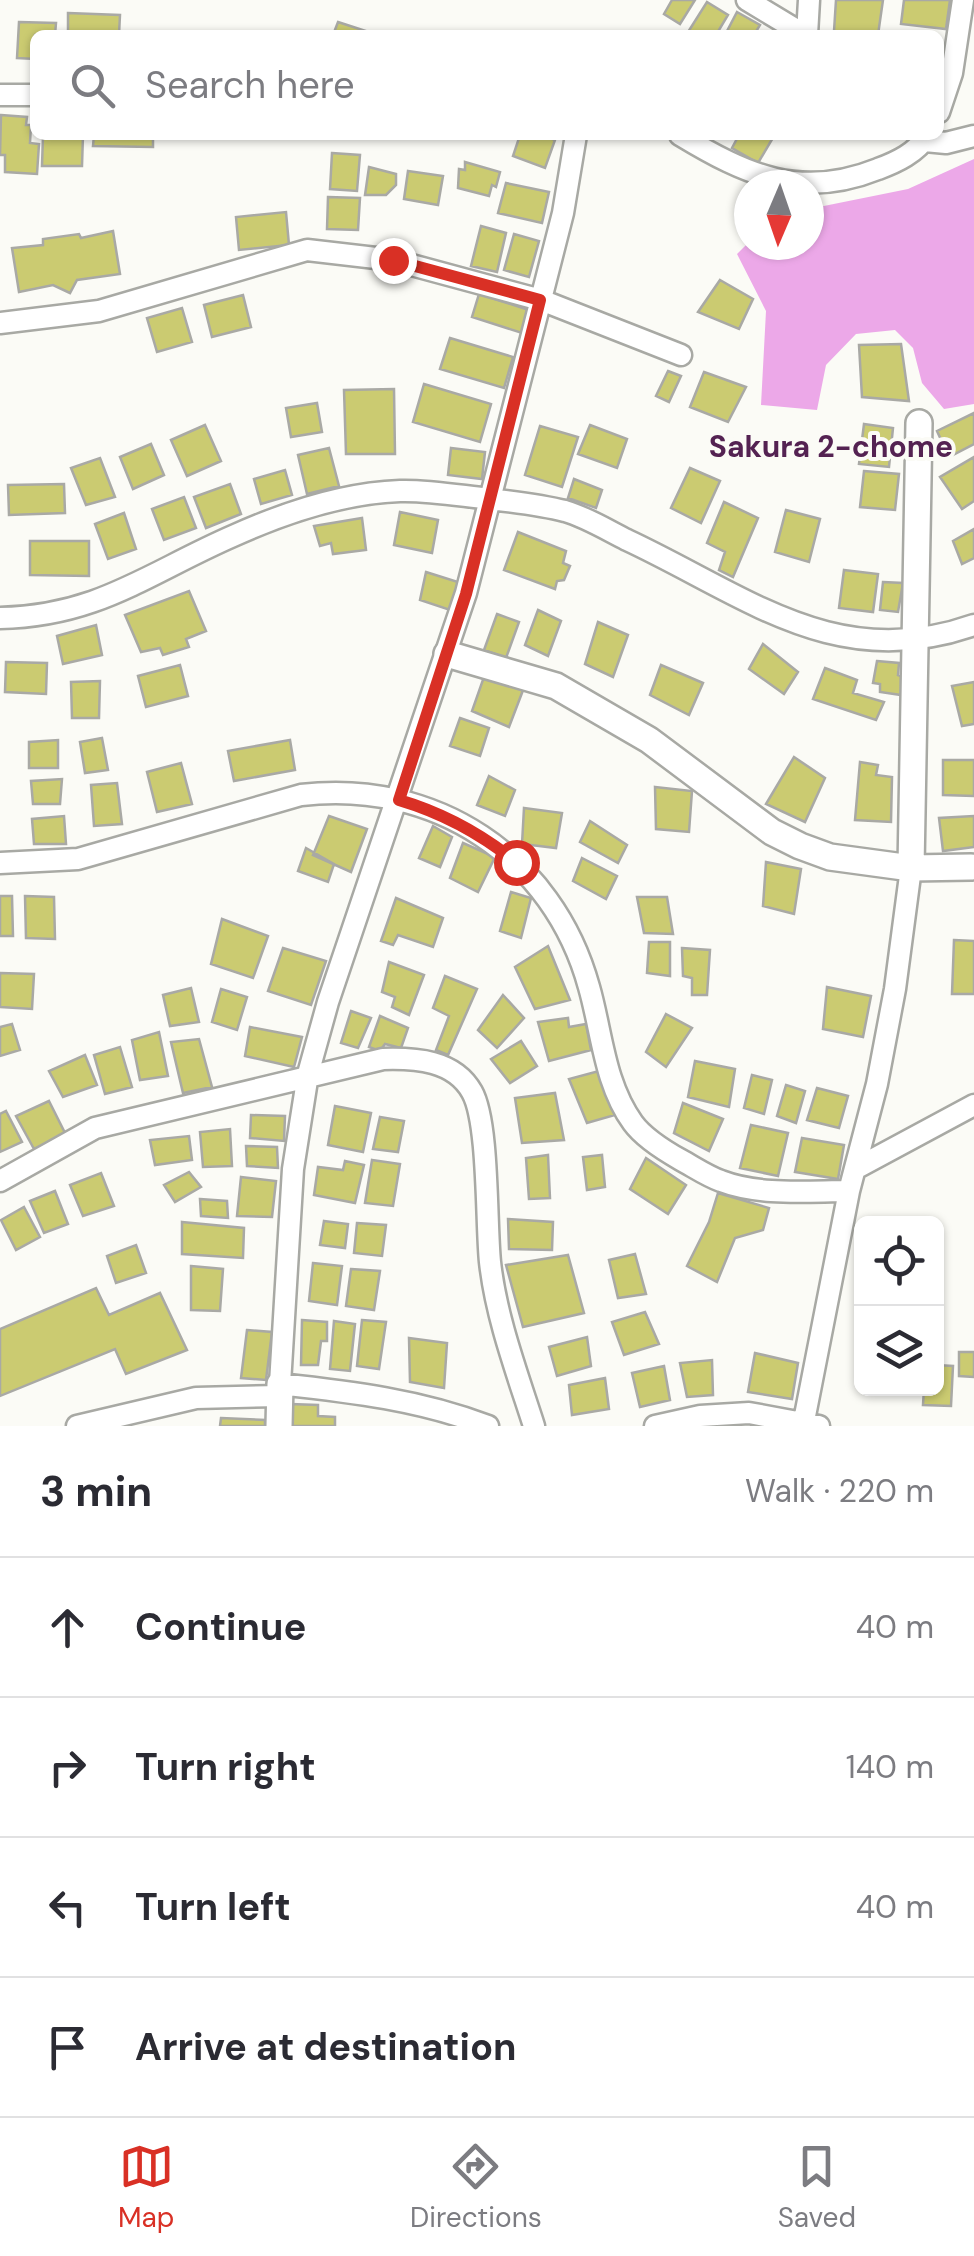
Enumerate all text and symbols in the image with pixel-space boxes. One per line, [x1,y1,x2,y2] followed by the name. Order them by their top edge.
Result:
[30,30,944,140] search box
[65,58,120,113] icon: search
[145,60,355,110] text: Search here
[734,170,824,260] north arrow
[371,238,417,284] route end
[709,427,953,466] district label: Sakura 2-chome
[494,840,540,886] route start
[854,1216,944,1396] map controls
[854,1216,944,1306] button: locate
[854,1306,944,1396] button: layers
[40,1464,152,1519] text: 3 min
[745,1470,934,1512] text: Walk · 220 m
[40,1600,95,1655] icon: ahead
[135,1602,306,1652] text: Continue
[856,1606,934,1648] text: 40 m
[40,1740,95,1795] icon: right
[135,1742,316,1792] text: Turn right
[846,1746,934,1788] text: 140 m
[40,1880,95,1935] icon: left
[135,1882,291,1932] text: Turn left
[856,1886,934,1928] text: 40 m
[40,2020,95,2075] icon: arrive
[135,2022,517,2072] text: Arrive at destination
[118,2139,174,2236] tab: Map
[410,2139,542,2236] tab: Directions
[778,2139,856,2236] tab: Saved

